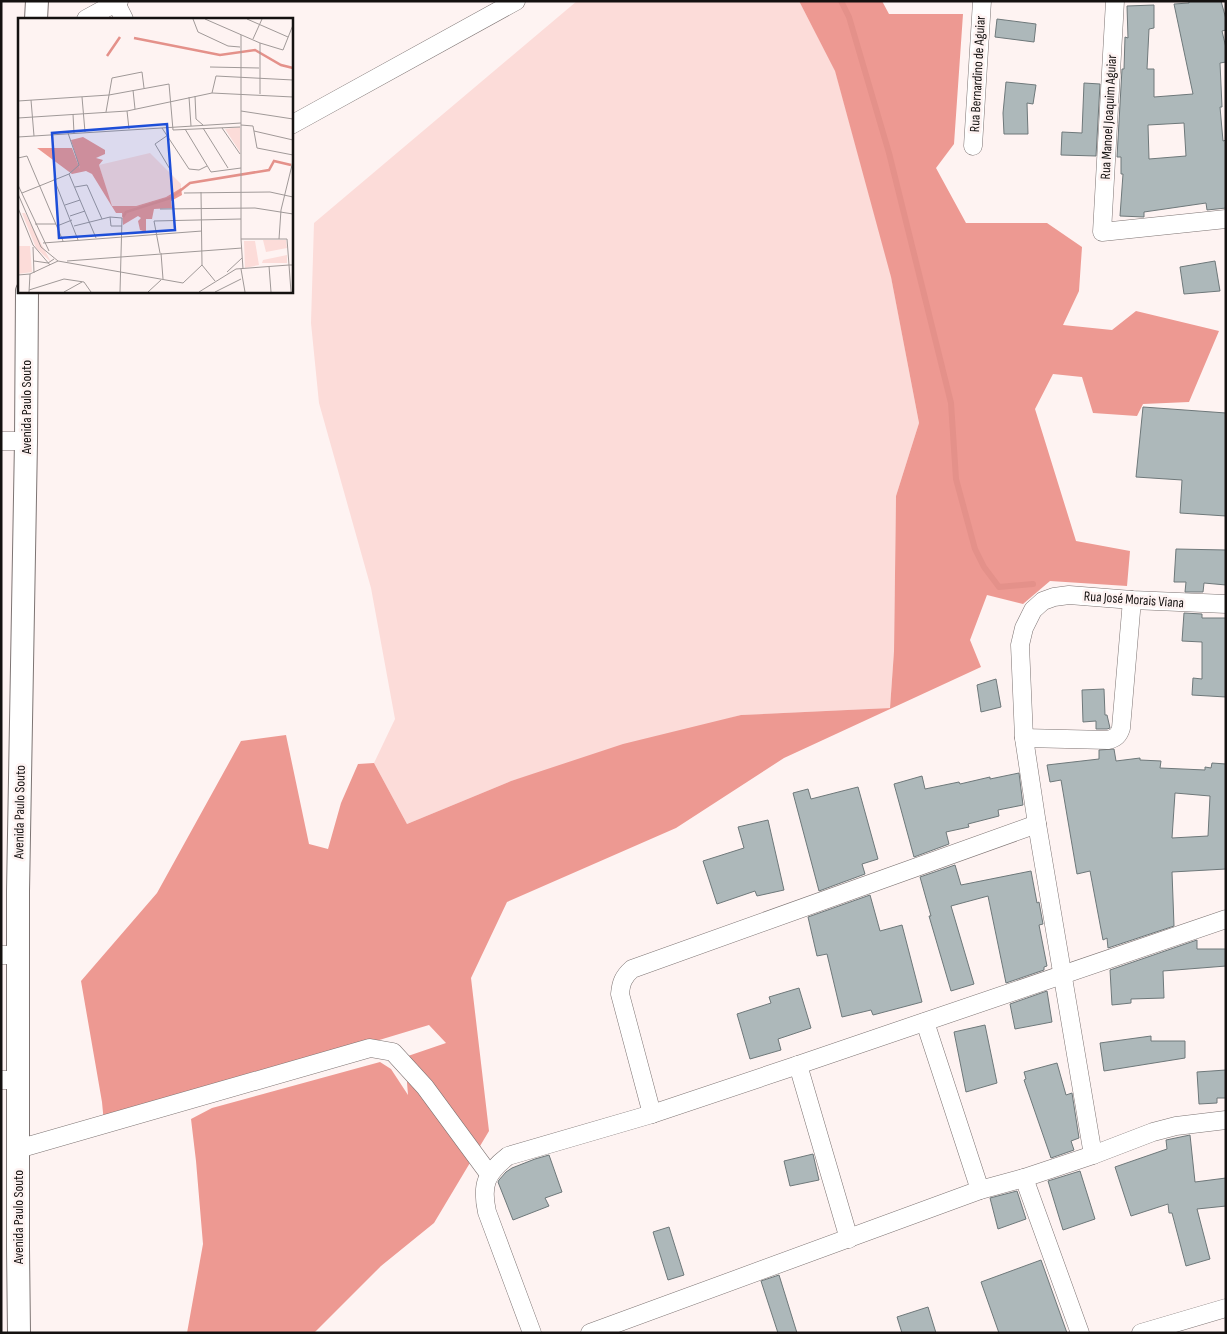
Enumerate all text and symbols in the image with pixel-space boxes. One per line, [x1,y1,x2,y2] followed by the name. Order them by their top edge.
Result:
[966,15,989,133] street label: Rua Bernardino de Aguiar
[18,18,292,292] inset map
[1097,54,1120,180] street label: Rua Manoel Joaquim Aguiar
[18,360,35,455] street label: Avenida Paulo Souto
[1083,588,1185,611] street label: Rua José Morais Viana
[10,765,29,860] street label: Avenida Paulo Souto
[10,1170,27,1265] street label: Avenida Paulo Souto

